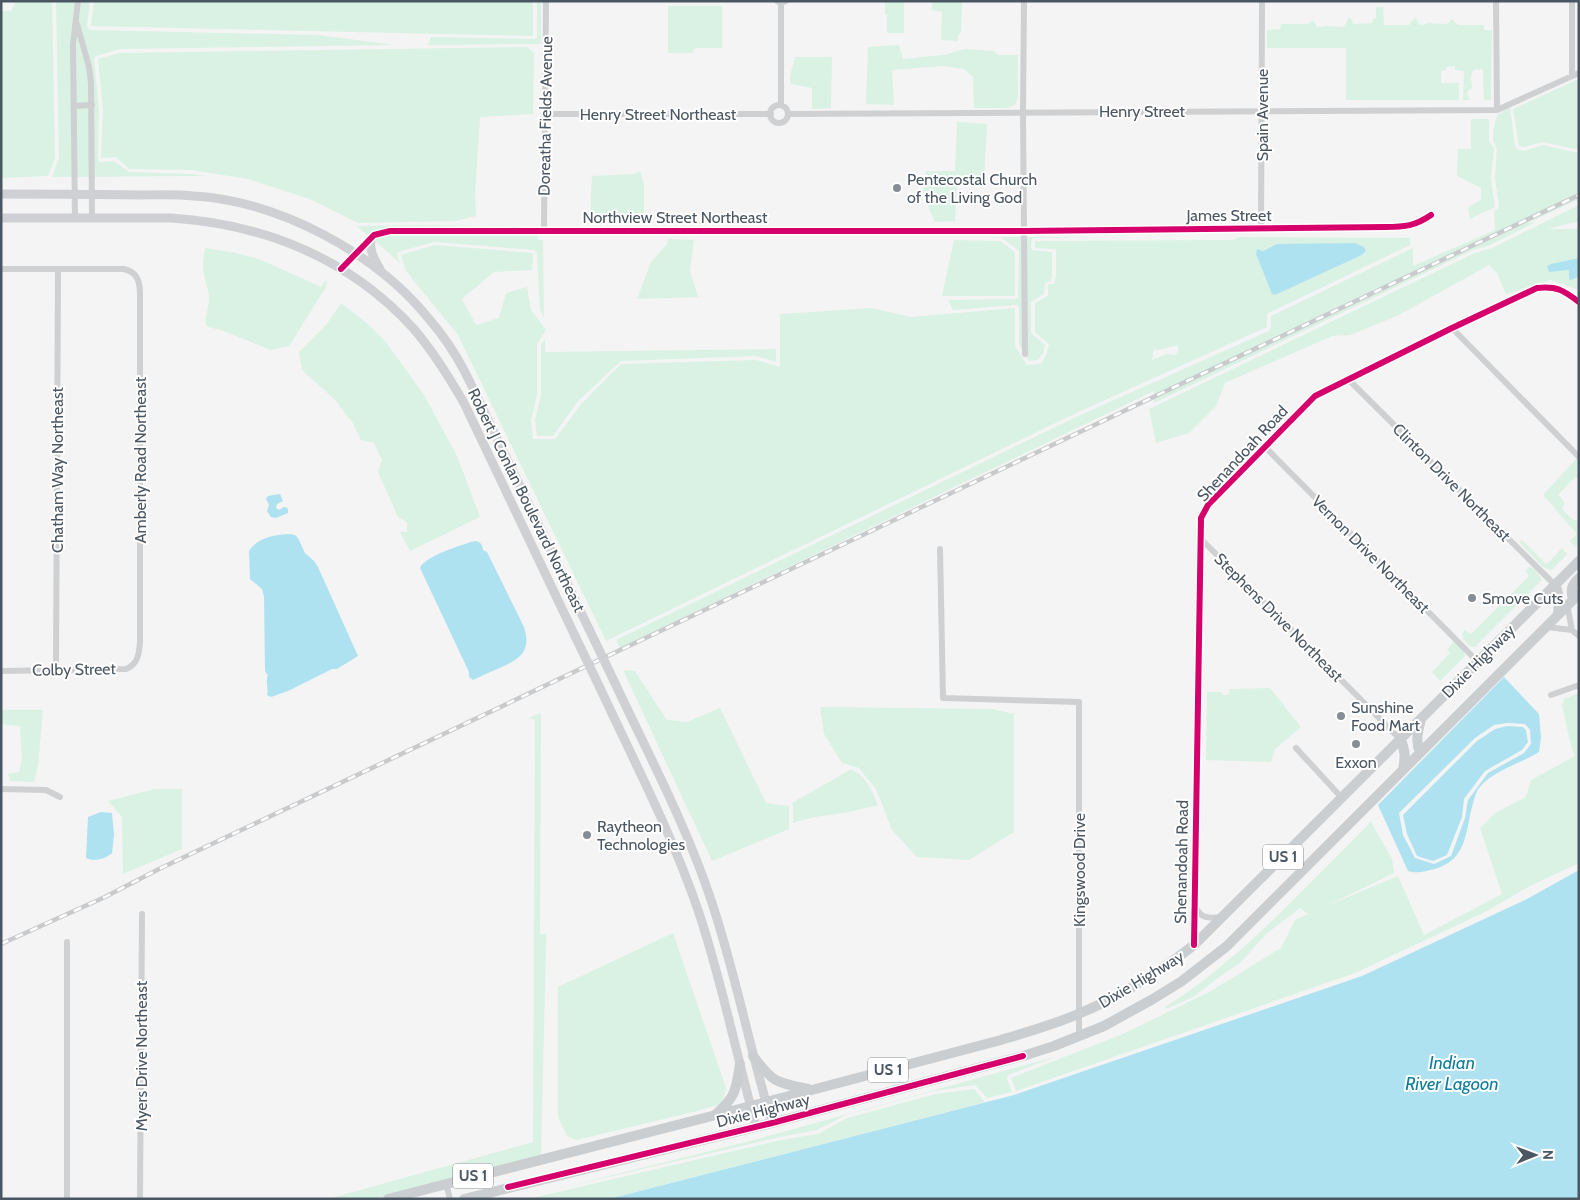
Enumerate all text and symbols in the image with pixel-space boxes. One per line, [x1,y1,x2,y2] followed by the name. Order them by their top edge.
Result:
[535,36,556,196] street label: Doreatha Fields Avenue
[1253,69,1272,161] street label: Spain Avenue
[1099,102,1186,121] street label: Henry Street
[580,105,737,124] street label: Henry Street Northeast
[907,170,1037,207] place label: Pentecostal Church of the Living God
[891,182,903,194] marker: Pentecostal Church of the Living God
[1185,206,1272,225] street label: James Street
[583,208,768,227] street label: Northview Street Northeast
[131,376,150,543] street label: Amberly Road Northeast
[464,385,589,616] street label: Robert J Conlan Boulevard Northeast
[48,386,67,553] street label: Chatham Way Northeast
[1193,402,1292,505] street label: Shenandoah Road
[1389,419,1515,546] street label: Clinton Drive Northeast
[1308,492,1434,618] street label: Vernon Drive Northeast
[1210,549,1347,686] street label: Stephens Drive Northeast
[1482,589,1564,608] place label: Smove Cuts
[1466,592,1478,604] marker: Smove Cuts
[1438,621,1519,702] street label: Dixie Highway
[32,659,117,680] street label: Colby Street
[1351,698,1420,735] place label: Sunshine Food Mart
[1335,710,1347,722] marker: Sunshine Food Mart
[1350,738,1362,750] marker: Exxon
[1335,753,1377,772] place label: Exxon
[1171,800,1192,924] street label: Shenandoah Road
[1070,813,1089,927] street label: Kingswood Drive
[597,817,685,854] place label: Raytheon Technologies
[581,829,593,841] marker: Raytheon Technologies
[1263,844,1303,870] road number: US 1
[1095,947,1187,1012] street label: Dixie Highway
[132,980,151,1131] street label: Myers Drive Northeast
[1405,1052,1499,1095] water label: Indian River Lagoon
[868,1058,908,1082] road number: US 1
[714,1090,812,1131] street label: Dixie Highway
[1510,1130,1560,1180] north arrow
[1539,1150,1557,1160] text: N
[453,1164,493,1188] road number: US 1

